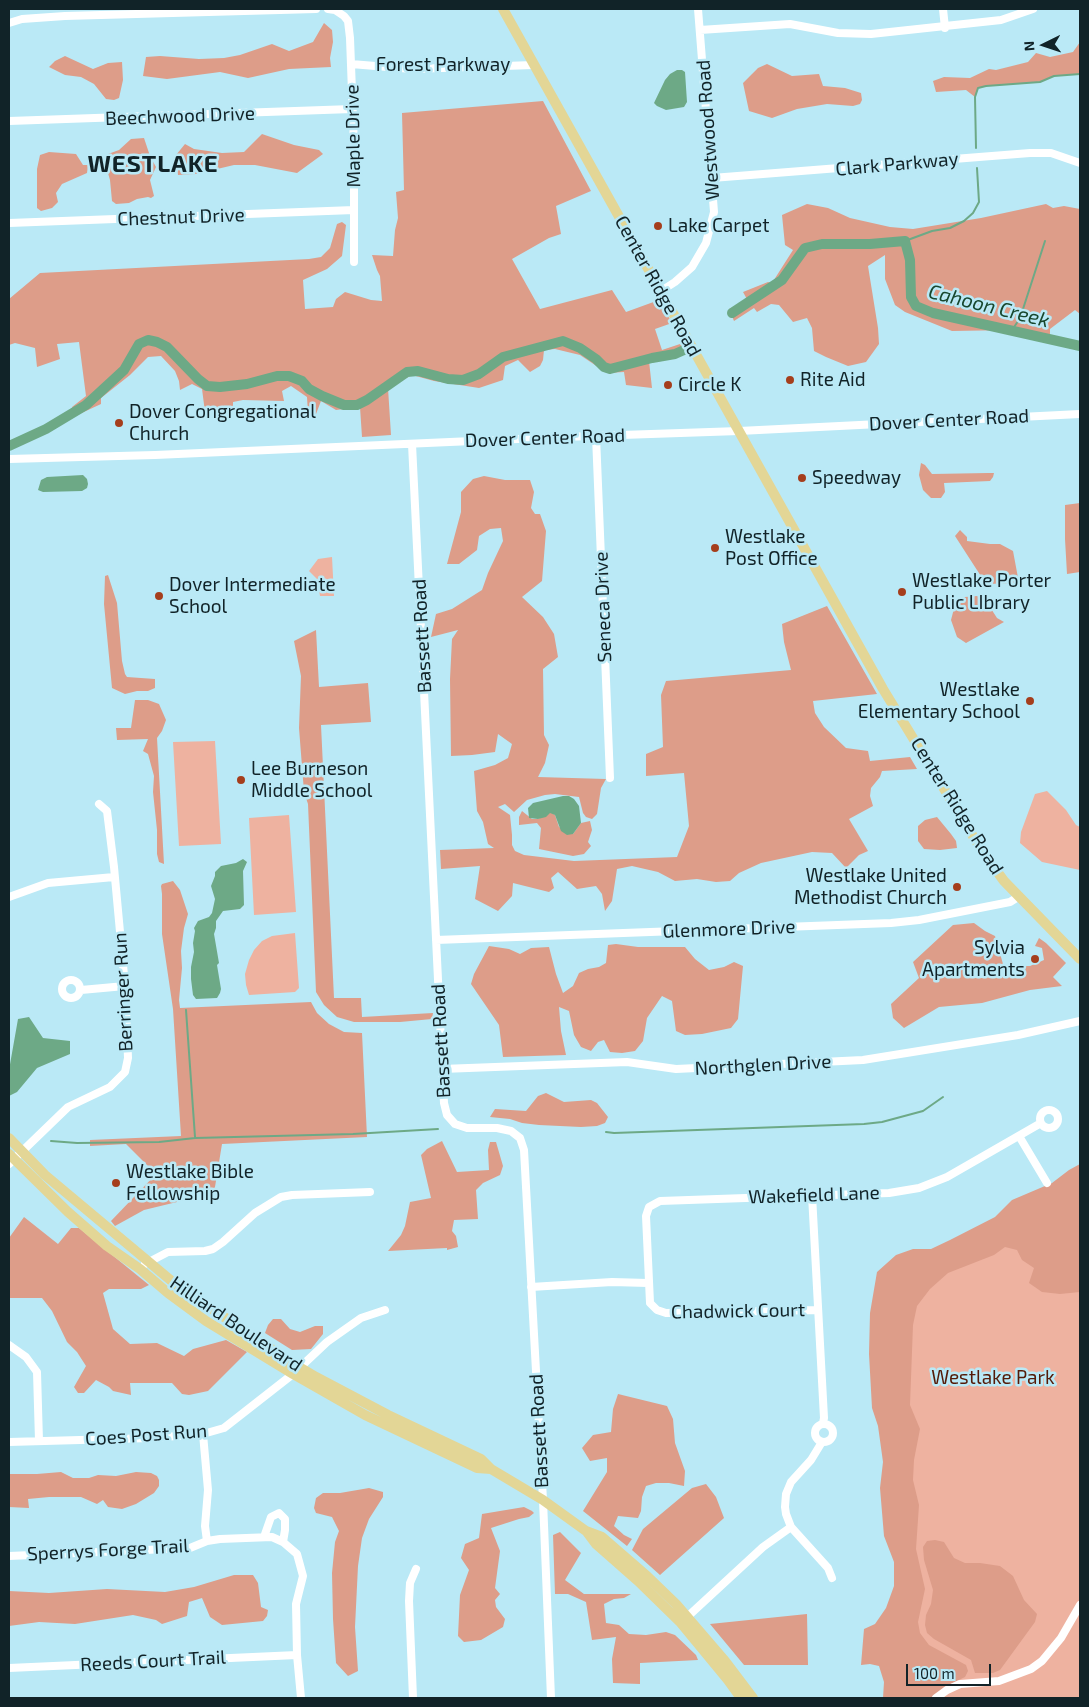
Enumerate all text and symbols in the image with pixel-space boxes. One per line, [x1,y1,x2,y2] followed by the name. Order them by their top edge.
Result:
[1019,20,1069,70] north arrow
[1020,40,1037,52] text: N
[376,54,510,76] street label: Forest Parkway
[692,59,724,201] street label: Westwood Road
[341,84,365,188] street label: Maple Drive
[105,102,255,130] street label: Beechwood Drive
[835,147,959,181] street label: Clark Parkway
[86,150,220,178] district label: WESTLAKE
[117,203,245,231] street label: Chestnut Drive
[610,212,706,360] street label: Center Ridge Road
[668,215,769,237] place label: Lake Carpet
[652,220,664,232] marker: Lake Carpet
[926,279,1052,333] water label: Cahoon Creek
[800,369,866,391] place label: Rite Aid
[678,374,742,396] place label: Circle K
[784,374,796,386] marker: Rite Aid
[662,379,674,391] marker: Circle K
[129,401,316,445] place label: Dover Congregational Church
[868,404,1030,436] street label: Dover Center Road
[113,417,125,429] marker: Dover Congregational Church
[464,424,626,452] street label: Dover Center Road
[812,467,901,489] place label: Speedway
[796,472,808,484] marker: Speedway
[725,526,818,570] place label: Westlake Post Office
[709,542,721,554] marker: Westlake Post Office
[590,551,616,663] street label: Seneca Drive
[912,570,1051,614] place label: Westlake Porter Public LIbrary
[169,574,336,618] place label: Dover Intermediate School
[408,578,436,694] street label: Bassett Road
[896,586,908,598] marker: Westlake Porter Public LIbrary
[153,590,165,602] marker: Dover Intermediate School
[858,679,1020,723] place label: Westlake Elementary School
[1024,695,1036,707] marker: Westlake Elementary School
[906,733,1008,879] street label: Center Ridge Road
[251,758,372,802] place label: Lee Burneson Middle School
[235,774,247,786] marker: Lee Burneson Middle School
[794,865,947,909] place label: Westlake United Methodist Church
[951,881,963,893] marker: Westlake United Methodist Church
[662,915,796,943] street label: Glenmore Drive
[108,932,138,1052] street label: Berringer Run
[922,937,1025,981] place label: Sylvia Apartments
[1029,953,1041,965] marker: Sylvia Apartments
[427,983,455,1099] street label: Bassett Road
[694,1050,832,1080] street label: Northglen Drive
[126,1161,254,1205] place label: Westlake Bible Fellowship
[110,1177,122,1189] marker: Westlake Bible Fellowship
[748,1181,880,1209] street label: Wakefield Lane
[166,1271,306,1377] street label: Hilliard Boulevard
[671,1298,805,1324] street label: Chadwick Court
[931,1367,1055,1389] park label: Westlake Park
[525,1373,553,1489] street label: Bassett Road
[84,1419,208,1451] street label: Coes Post Run
[27,1534,189,1566] street label: Sperrys Forge Trail
[79,1646,227,1676] street label: Reeds Court Trail
[909,1654,994,1686] scale bar
[914,1664,955,1682] text: 100 m

